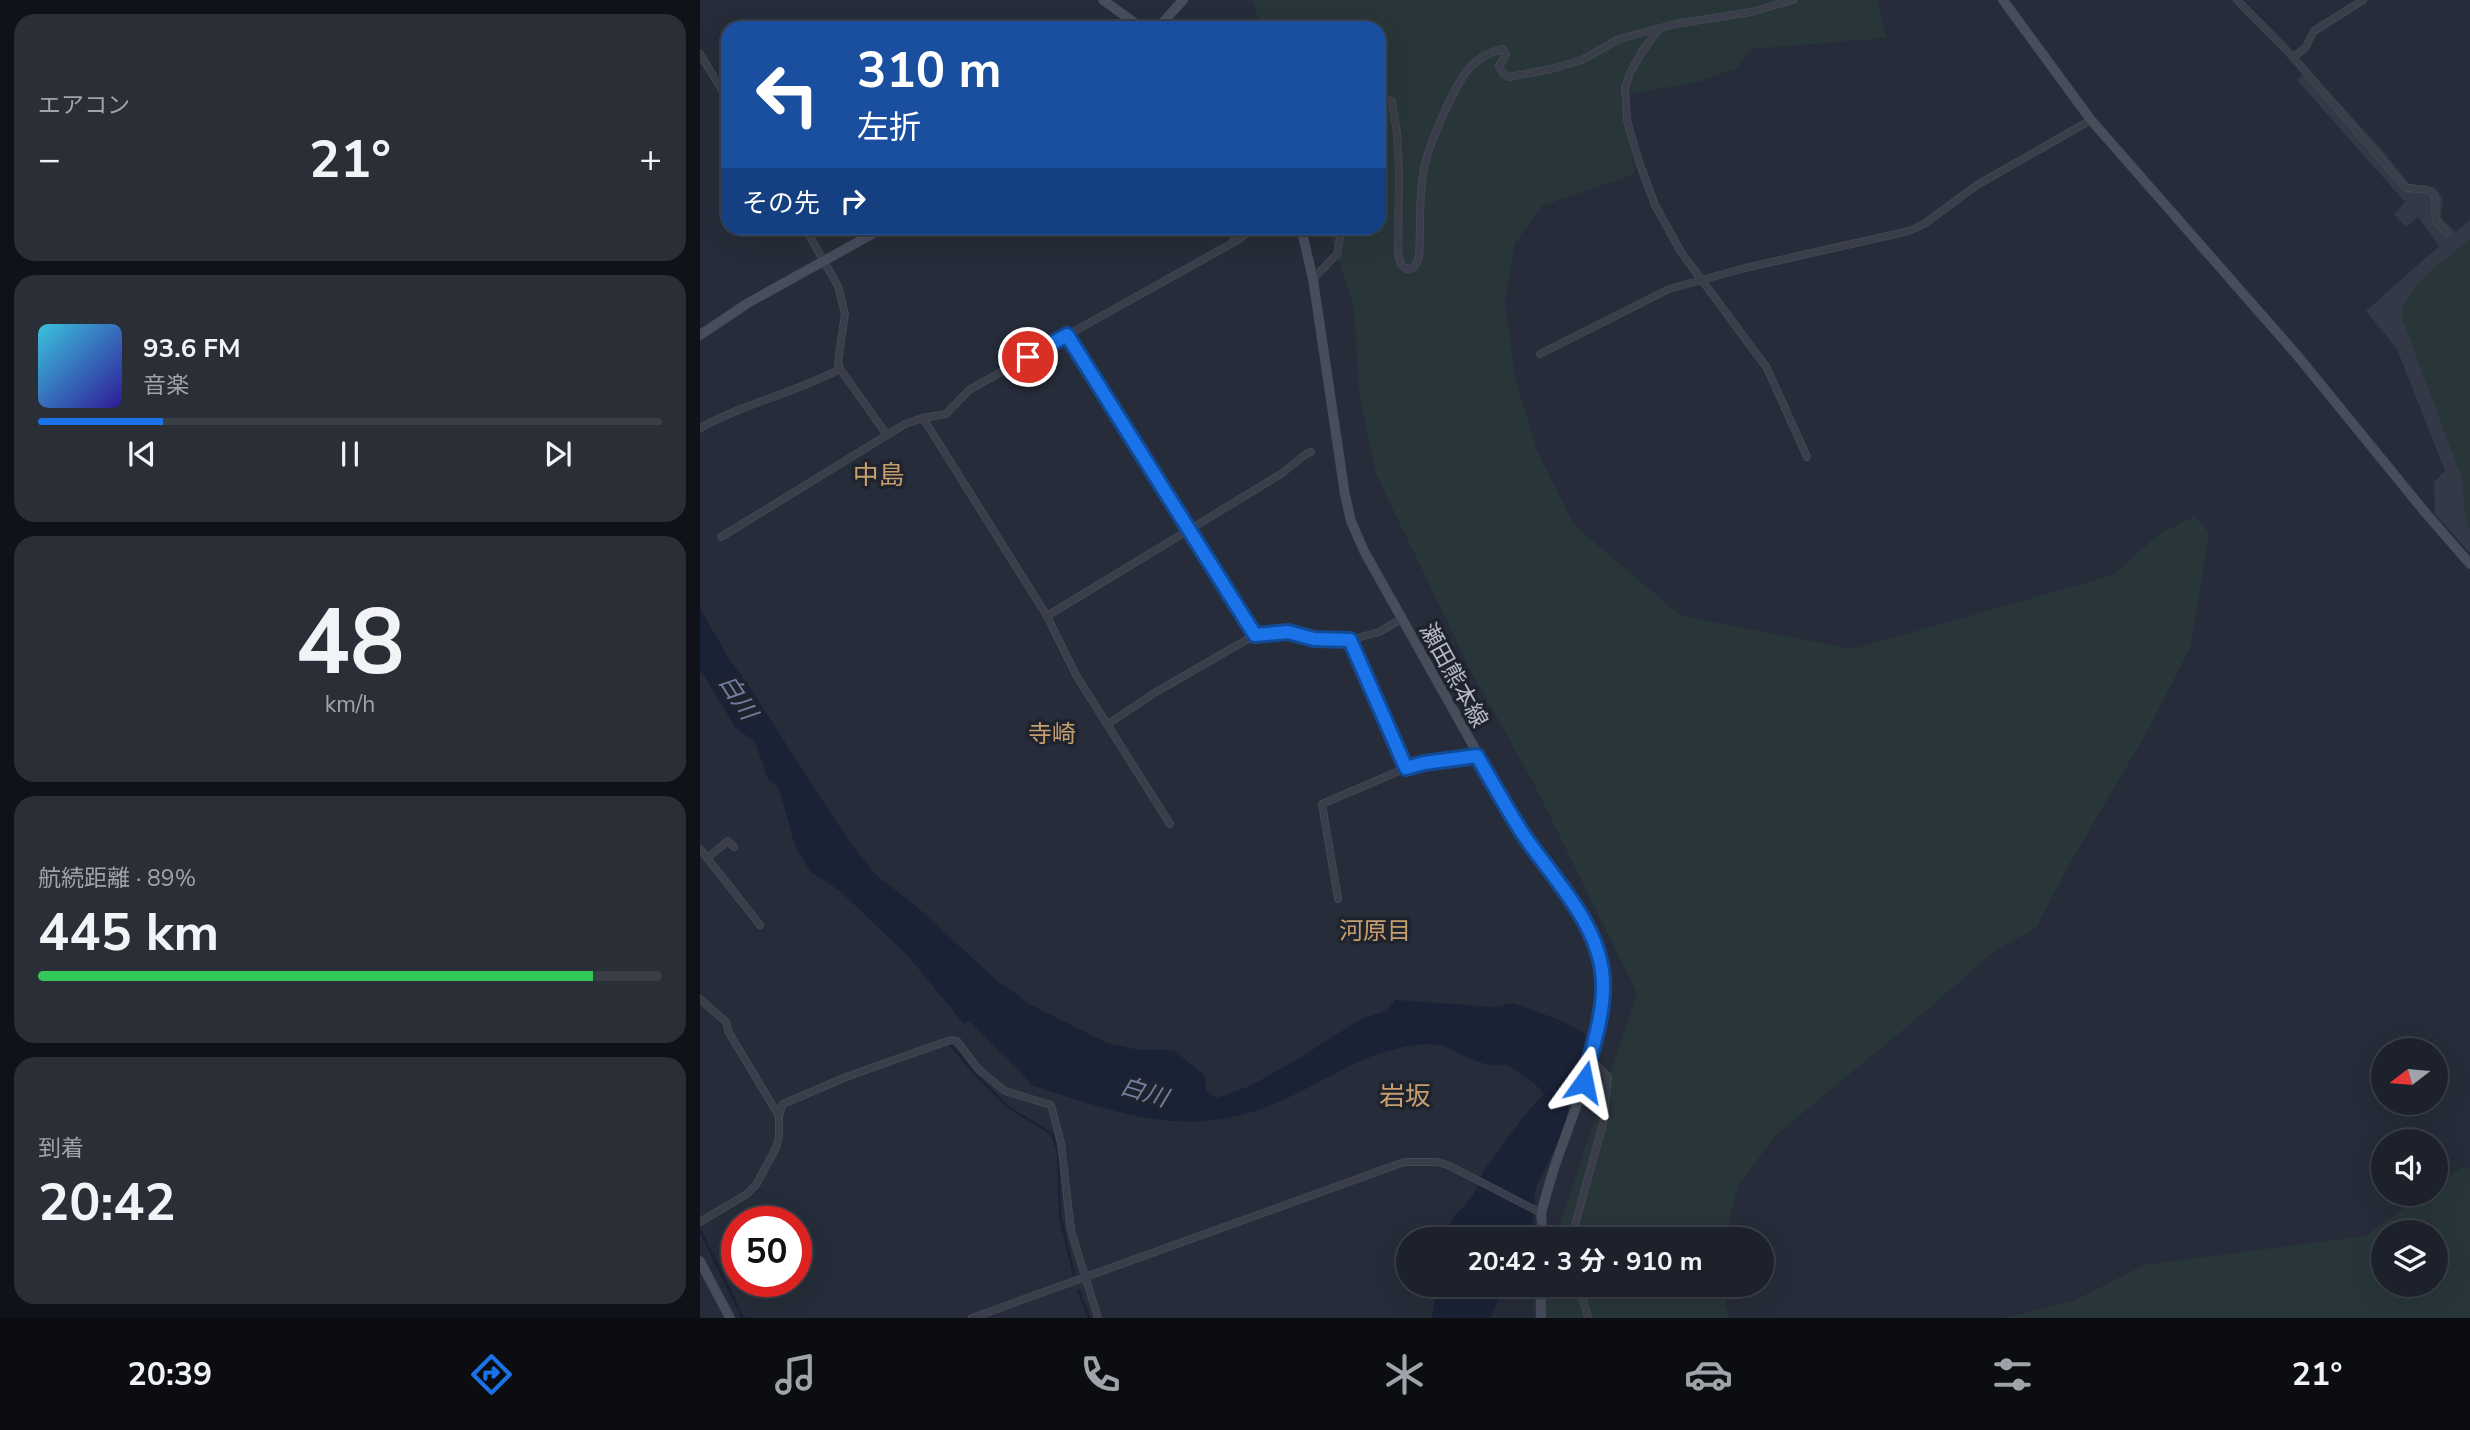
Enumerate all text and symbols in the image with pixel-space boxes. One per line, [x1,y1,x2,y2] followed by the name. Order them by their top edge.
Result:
[857,37,1001,104] text: 310 m
[742,49,833,140] icon: left
[38,90,130,121] text: エアコン
[857,106,921,149] text: 左折
[309,124,391,195] text: 21°
[38,134,61,185] text: −
[639,134,662,185] text: +
[834,182,872,220] icon: right
[742,186,820,221] text: その先
[998,327,1058,387] pin
[143,331,240,366] text: 93.6 FM
[1009,338,1047,376] icon: arrive
[143,370,189,401] text: 音楽
[123,435,161,473] icon: previous
[331,435,369,473] icon: pause
[539,435,577,473] icon: next
[853,458,905,493] district label: 中島
[295,581,405,705] text: 48
[1412,617,1495,733] street label: 瀬田熊本線
[712,668,766,728] water label: 白川
[325,689,375,720] text: km/h
[1028,718,1076,750] district label: 寺崎
[38,863,196,894] text: 航続距離 · 89%
[38,897,219,968] text: 445 km
[1339,915,1411,947] district label: 河原目
[2371,1038,2448,1115] north arrow
[2371,1038,2448,1297] map controls
[1547,1045,1621,1119] position arrow
[1116,1070,1174,1115] water label: 白川
[1379,1079,1431,1114] district label: 岩坂
[2371,1129,2448,1206] button: sound
[38,1133,84,1164] text: 到着
[38,1167,176,1238] text: 20:42
[721,1206,812,1297] speed limit sign: 50
[2371,1220,2448,1297] button: layers
[1467,1244,1703,1279] text: 20:42 · 3 分 · 910 m
[467,1350,516,1399] icon: directions
[771,1350,820,1399] icon: music
[1076,1350,1125,1399] icon: phone
[1380,1350,1429,1399] icon: climate
[1684,1350,1733,1399] icon: car
[1988,1350,2037,1399] icon: filters
[128,1353,212,1396] text: 20:39
[2292,1353,2342,1396] text: 21°

